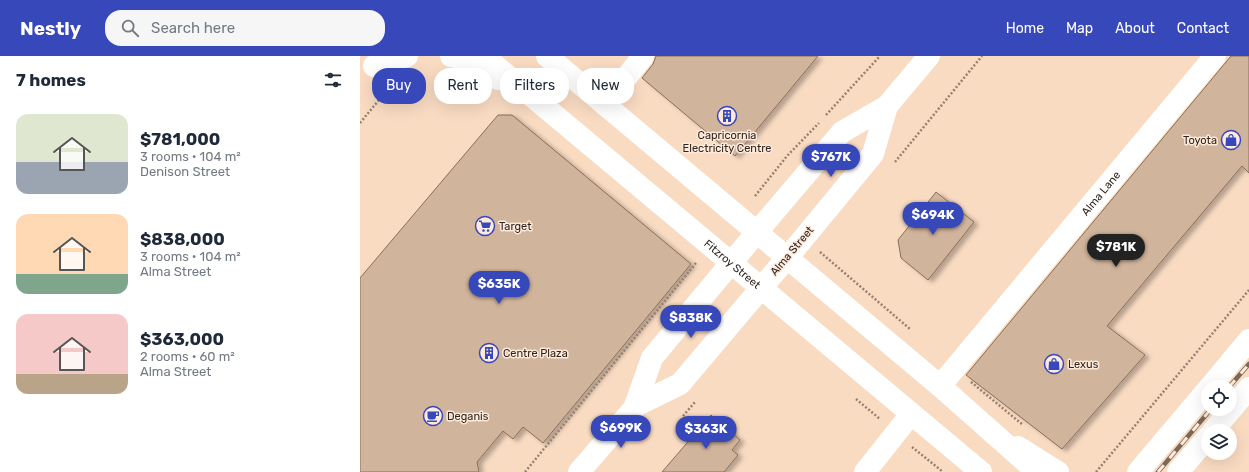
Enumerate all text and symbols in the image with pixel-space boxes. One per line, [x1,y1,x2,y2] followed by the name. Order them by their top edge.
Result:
[105,10,385,46] search box
[20,17,81,40] text: Nestly
[119,17,141,39] icon: search
[151,19,235,37] text: Search here
[1006,20,1044,37] text: Home
[1066,20,1093,37] text: Map
[1115,20,1155,37] text: About
[1177,20,1229,37] text: Contact
[372,68,426,104] chip: Buy
[434,68,492,104] chip: Rent
[500,68,569,104] chip: Filters
[577,68,634,104] chip: New
[322,69,344,91] icon: filters
[16,70,86,90] text: 7 homes
[716,105,738,127] building icon: Capricornia Electricity Centre
[140,129,220,149] text: $781,000
[683,129,771,155] place label: Capricornia Electricity Centre
[1220,129,1242,151] shop icon: Toyota
[48,130,96,178] icon: home
[1183,134,1217,147] place label: Toyota
[803,144,859,178] pin: $767K
[140,149,241,164] text: 3 rooms · 104 m²
[811,149,851,164] text: $767K
[140,164,230,179] text: Denison Street
[1078,168,1123,218] street label: Alma Lane
[905,202,961,236] pin: $694K
[912,207,954,222] text: $694K
[474,215,496,237] supermarket icon: Target
[499,220,532,233] place label: Target
[768,223,817,278] street label: Alma Street
[140,229,225,249] text: $838,000
[48,230,96,278] icon: home
[1088,234,1144,268] pin: $781K
[702,237,764,292] street label: Fitzroy Street
[1096,239,1136,254] text: $781K
[140,249,241,264] text: 3 rooms · 104 m²
[140,264,211,279] text: Alma Street
[471,271,527,305] pin: $635K
[478,276,520,291] text: $635K
[663,305,719,339] pin: $838K
[669,310,713,325] text: $838K
[140,329,224,349] text: $363,000
[48,330,96,378] icon: home
[478,342,500,364] building icon: Centre Plaza
[503,347,568,360] place label: Centre Plaza
[140,349,235,364] text: 2 rooms · 60 m²
[1043,353,1065,375] shop icon: Lexus
[1068,358,1099,371] place label: Lexus
[140,364,211,379] text: Alma Street
[1201,380,1237,460] map controls
[1201,380,1237,416] button: locate
[422,405,444,427] cafe icon: Deganis
[447,410,489,423] place label: Deganis
[593,415,649,449] pin: $699K
[678,416,734,450] pin: $363K
[600,420,642,435] text: $699K
[685,421,727,436] text: $363K
[1201,424,1237,460] button: layers

